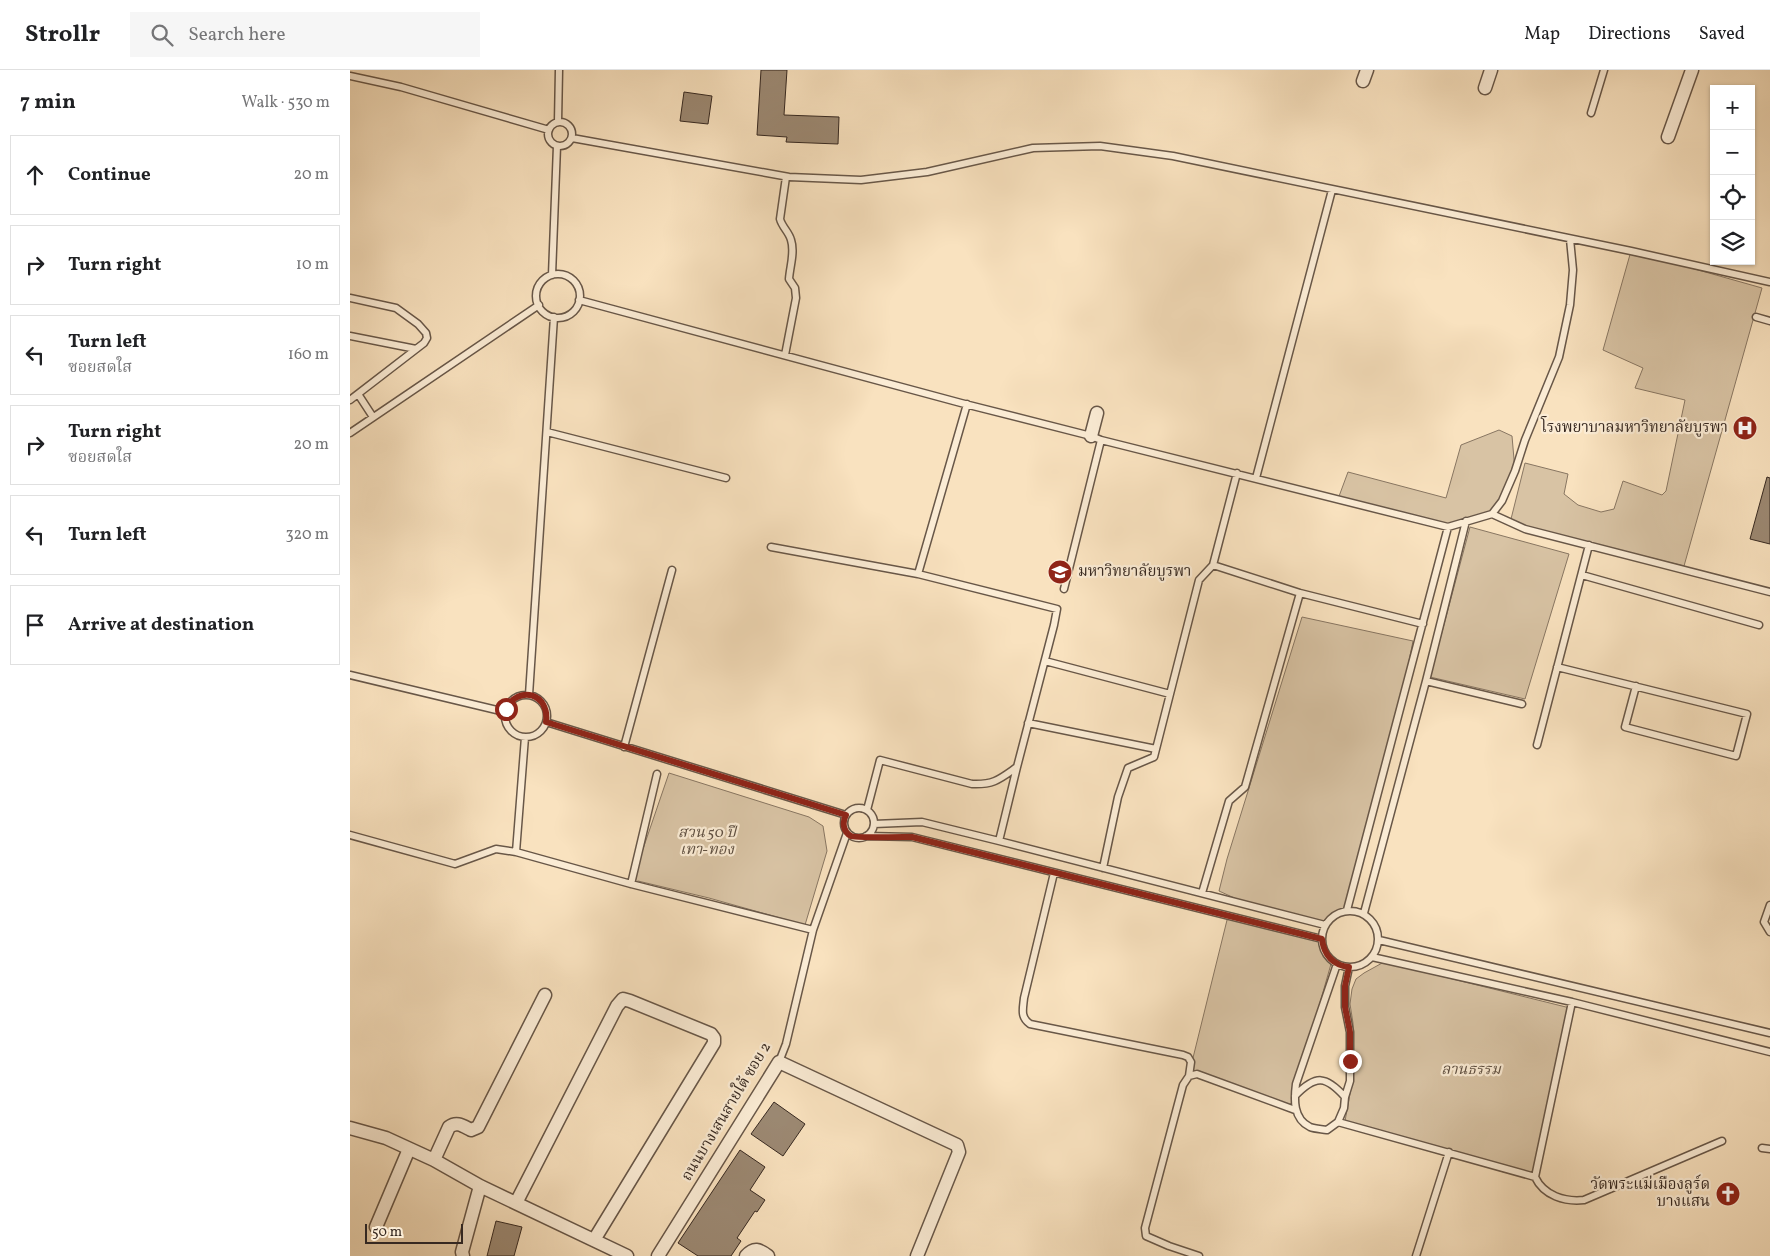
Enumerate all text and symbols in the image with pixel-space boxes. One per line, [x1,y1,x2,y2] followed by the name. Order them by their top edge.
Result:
[130,12,480,57] search box
[25,18,100,52] text: Strollr
[148,21,176,49] icon: search
[188,22,286,48] text: Search here
[1524,22,1560,47] text: Map
[1588,22,1671,47] text: Directions
[1699,22,1745,47] text: Saved
[1710,85,1755,265] map controls
[1710,85,1755,130] button: +
[20,88,76,117] text: 7 min
[242,92,330,114] text: Walk · 530 m
[1710,130,1755,175] button: −
[21,161,49,189] icon: ahead
[68,162,151,188] text: Continue
[294,164,329,186] text: 20 m
[1710,175,1755,220] button: locate
[1710,220,1755,265] button: layers
[21,251,49,279] icon: right
[68,252,161,278] text: Turn right
[296,254,329,276] text: 10 m
[68,329,147,355] text: Turn left
[21,341,49,369] icon: left
[288,344,329,366] text: 160 m
[68,357,132,379] text: ซอยสดใส
[1732,415,1758,441] hospital icon: โรงพยาบาลมหาวิทยาลัยบูรพา
[1540,416,1728,439] place label: โรงพยาบาลมหาวิทยาลัยบูรพา
[68,419,161,445] text: Turn right
[21,431,49,459] icon: right
[294,434,329,456] text: 20 m
[68,447,132,469] text: ซอยสดใส
[21,521,49,549] icon: left
[68,522,147,548] text: Turn left
[285,524,329,546] text: 320 m
[1047,559,1073,585] school or university icon: มหาวิทยาลัยบูรพา
[1078,562,1191,583] place label: มหาวิทยาลัยบูรพา
[21,611,49,639] icon: arrive
[68,612,254,638] text: Arrive at destination
[495,698,518,721] route start
[678,823,737,861] park label: สวน 50 ปี เทา-ทอง
[675,1038,777,1185] street label: ถนนบางเสนสายใต้ ซอย 2
[1339,1050,1362,1073] route end
[1441,1060,1502,1081] park label: ลานธรรม
[1590,1174,1710,1213] place label: วัดพระแม่เมืองลูร์ด บางแสน
[1715,1181,1741,1207] church icon: วัดพระแม่เมืองลูร์ด บางแสน
[365,1221,462,1244] scale bar
[372,1223,402,1242] text: 50 m

